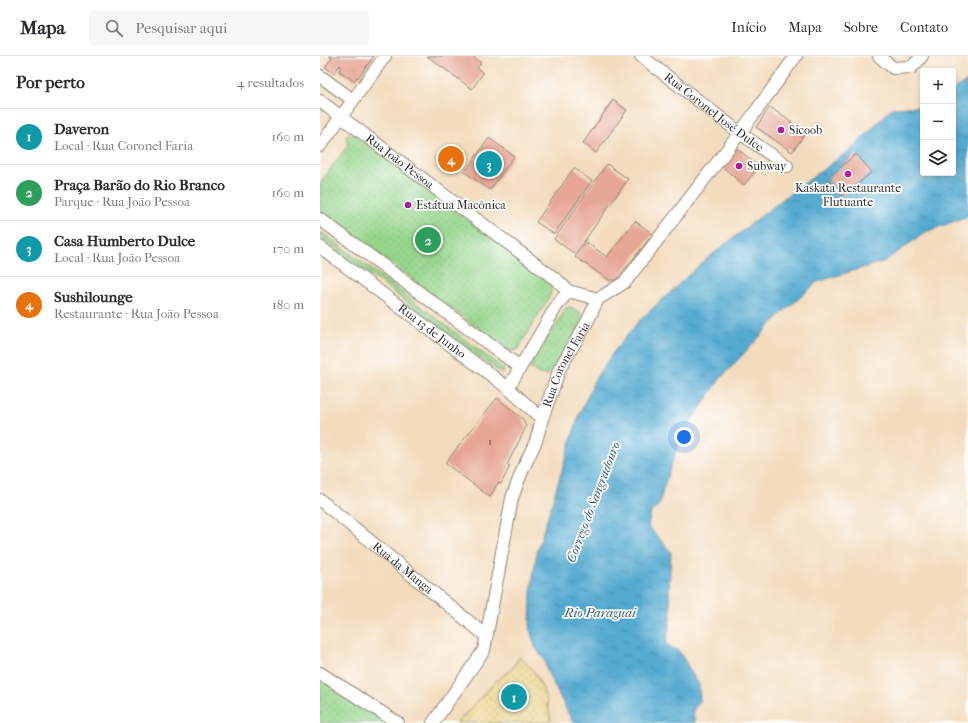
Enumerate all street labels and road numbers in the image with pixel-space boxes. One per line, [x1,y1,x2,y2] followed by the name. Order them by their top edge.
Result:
[662,70,766,154] street label: Rua Coronel José Dulce
[363,131,437,192] street label: Rua João Pessoa
[395,301,469,361] street label: Rua 13 de Junho
[540,319,593,409] street label: Rua Coronel Faria
[370,539,436,597] street label: Rua da Manga

